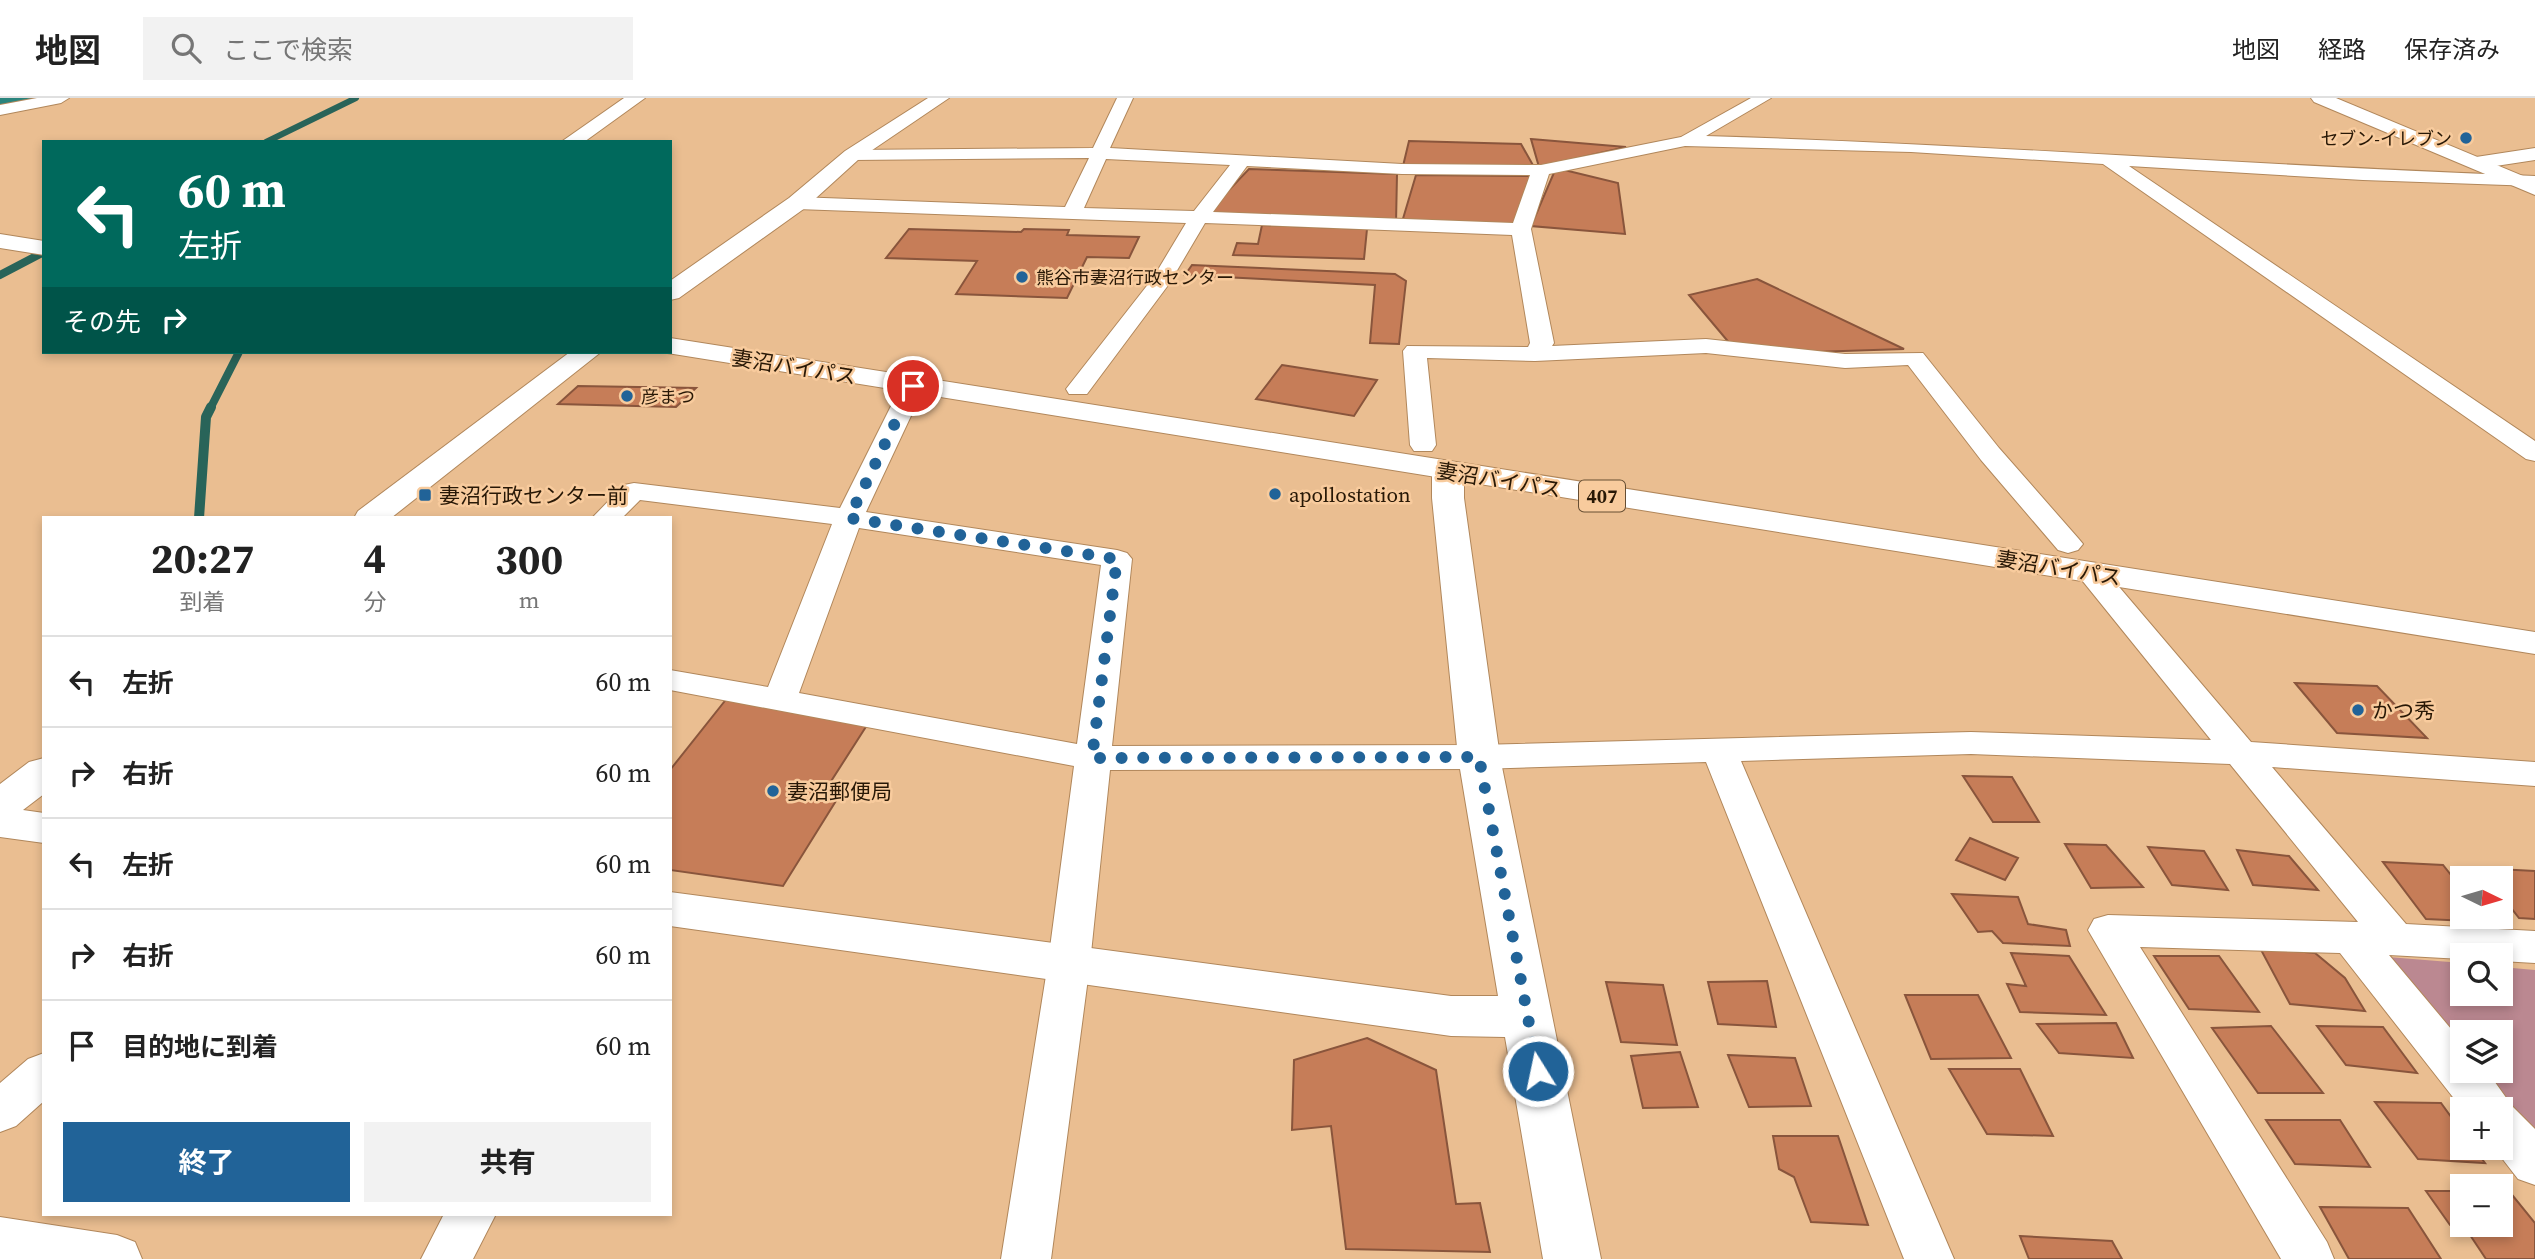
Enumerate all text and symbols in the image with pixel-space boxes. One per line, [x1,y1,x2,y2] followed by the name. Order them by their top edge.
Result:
[143,17,633,80] search box
[35,28,101,73] text: 地図
[167,29,205,67] icon: search
[223,32,353,68] text: ここで検索
[2232,33,2280,66] text: 地図
[2318,33,2366,66] text: 経路
[2404,33,2500,66] text: 保存済み
[2320,126,2452,151] place label: セブン-イレブン
[2458,130,2474,146] marker: セブン-イレブン
[178,156,286,223] text: 60 m
[63,168,154,259] icon: left
[178,224,242,268] text: 左折
[1036,265,1234,290] place label: 熊谷市妻沼行政センター
[1014,269,1030,285] marker: 熊谷市妻沼行政センター
[155,301,193,339] icon: right
[63,304,141,340] text: その先
[730,343,858,391] street label: 妻沼バイパス
[883,356,943,416] pin
[894,367,932,405] icon: arrive
[641,384,695,409] place label: 彦まつ
[619,388,635,404] marker: 彦まつ
[1435,456,1563,504] street label: 妻沼バイパス
[1289,480,1411,509] place label: apollostation
[1579,480,1625,512] road number: 407
[439,481,628,510] place label: 妻沼行政センター前
[1267,486,1283,502] marker: apollostation
[417,487,433,503] marker: 妻沼行政センター前
[151,529,254,587] text: 20:27
[363,529,386,587] text: 4
[495,530,563,588] text: 300
[1995,544,2123,592] street label: 妻沼バイパス
[519,584,539,616] text: m
[180,586,226,618] text: 到着
[363,586,386,618] text: 分
[63,663,101,701] icon: left
[596,664,651,700] text: 60 m
[122,665,174,701] text: 左折
[2372,696,2435,725] place label: かつ秀
[2350,702,2366,718] marker: かつ秀
[63,754,101,792] icon: right
[596,755,651,791] text: 60 m
[122,756,174,792] text: 右折
[787,777,892,806] place label: 妻沼郵便局
[765,783,781,799] marker: 妻沼郵便局
[63,845,101,883] icon: left
[596,846,651,882] text: 60 m
[122,847,174,883] text: 左折
[2450,866,2513,929] north arrow
[2450,866,2513,1237] map controls
[63,936,101,974] icon: right
[596,937,651,973] text: 60 m
[122,938,174,974] text: 右折
[2450,943,2513,1006] button: search
[2450,1020,2513,1083] button: layers
[63,1027,101,1065] icon: arrive
[596,1028,651,1064] text: 60 m
[122,1029,278,1065] text: 目的地に到着
[1501,1034,1575,1108] position arrow
[2450,1097,2513,1160] button: +
[63,1122,350,1202] button: 終了
[364,1122,651,1202] button: 共有
[2450,1174,2513,1237] button: −

